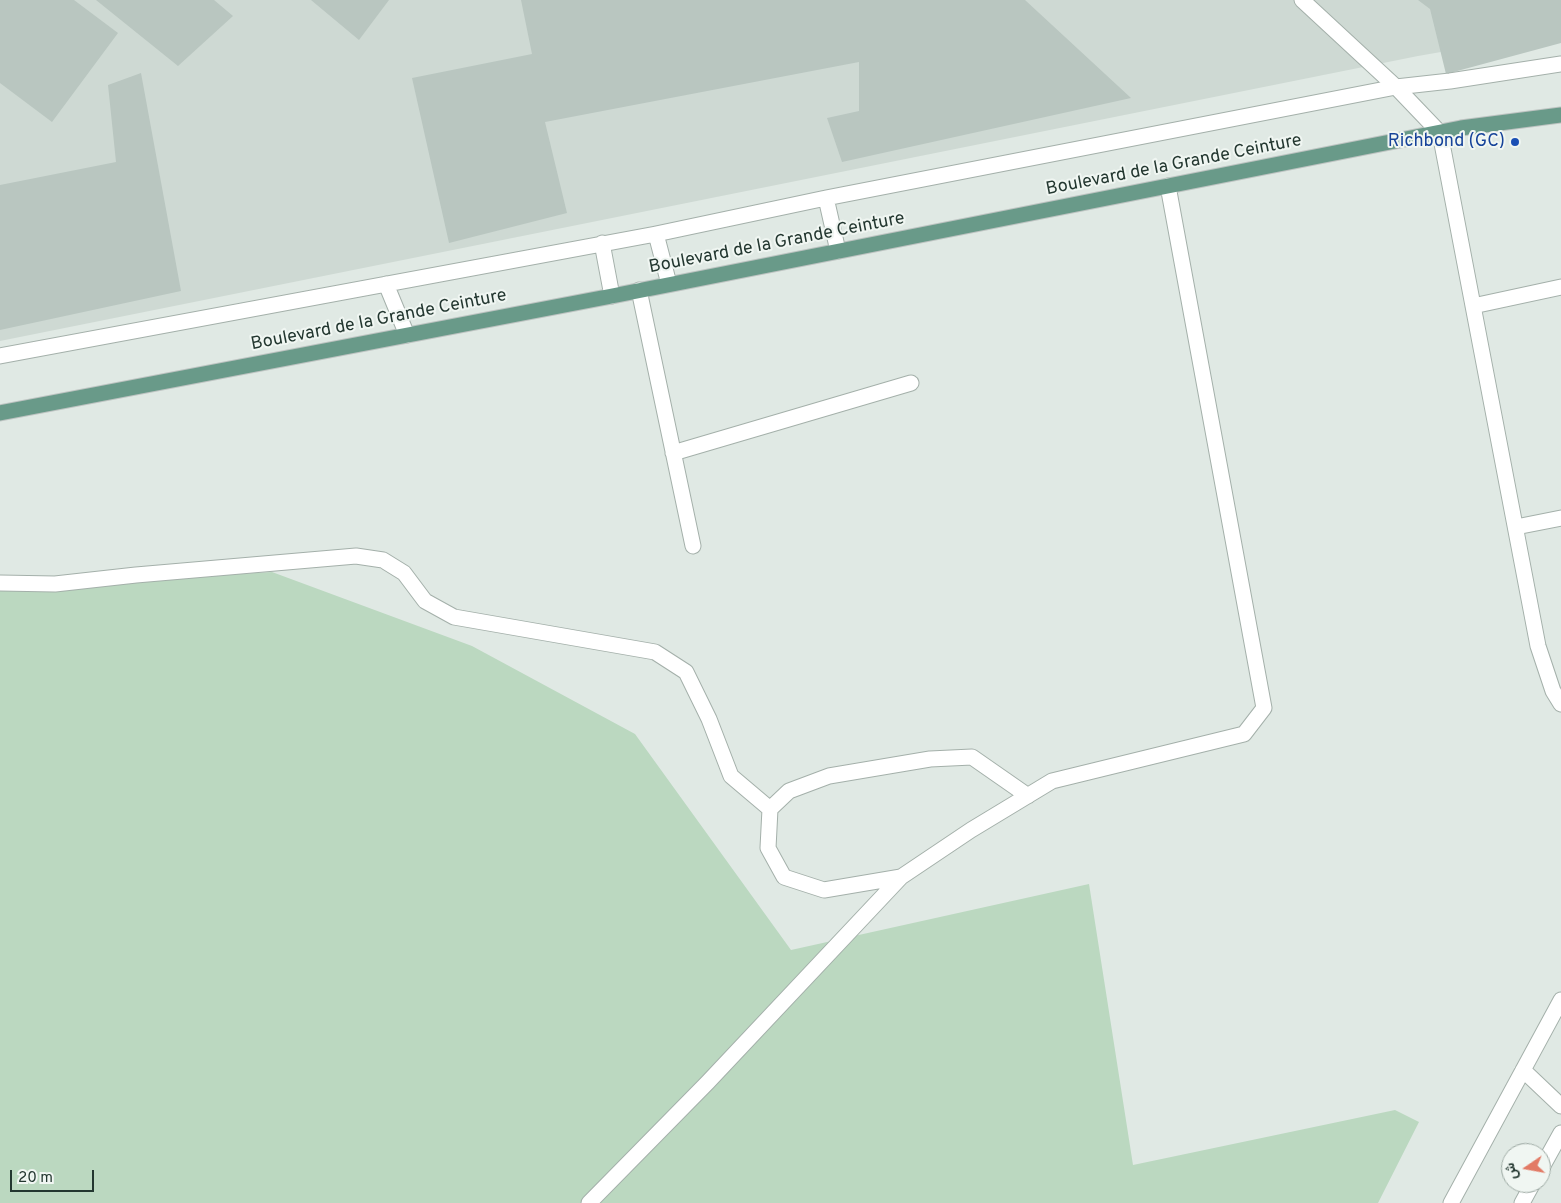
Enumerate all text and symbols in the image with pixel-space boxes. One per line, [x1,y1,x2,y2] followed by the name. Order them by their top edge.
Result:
[1044,131,1304,201] street label: Boulevard de la Grande Ceinture
[1388,131,1505,153] place label: Richbond (GC)
[1509,136,1521,148] marker: Richbond (GC)
[647,209,907,279] street label: Boulevard de la Grande Ceinture
[249,286,509,356] street label: Boulevard de la Grande Ceinture
[1501,1143,1551,1193] north arrow
[12,1160,96,1192] scale bar
[1502,1161,1522,1181] text: ش
[18,1169,53,1188] text: 20 m

